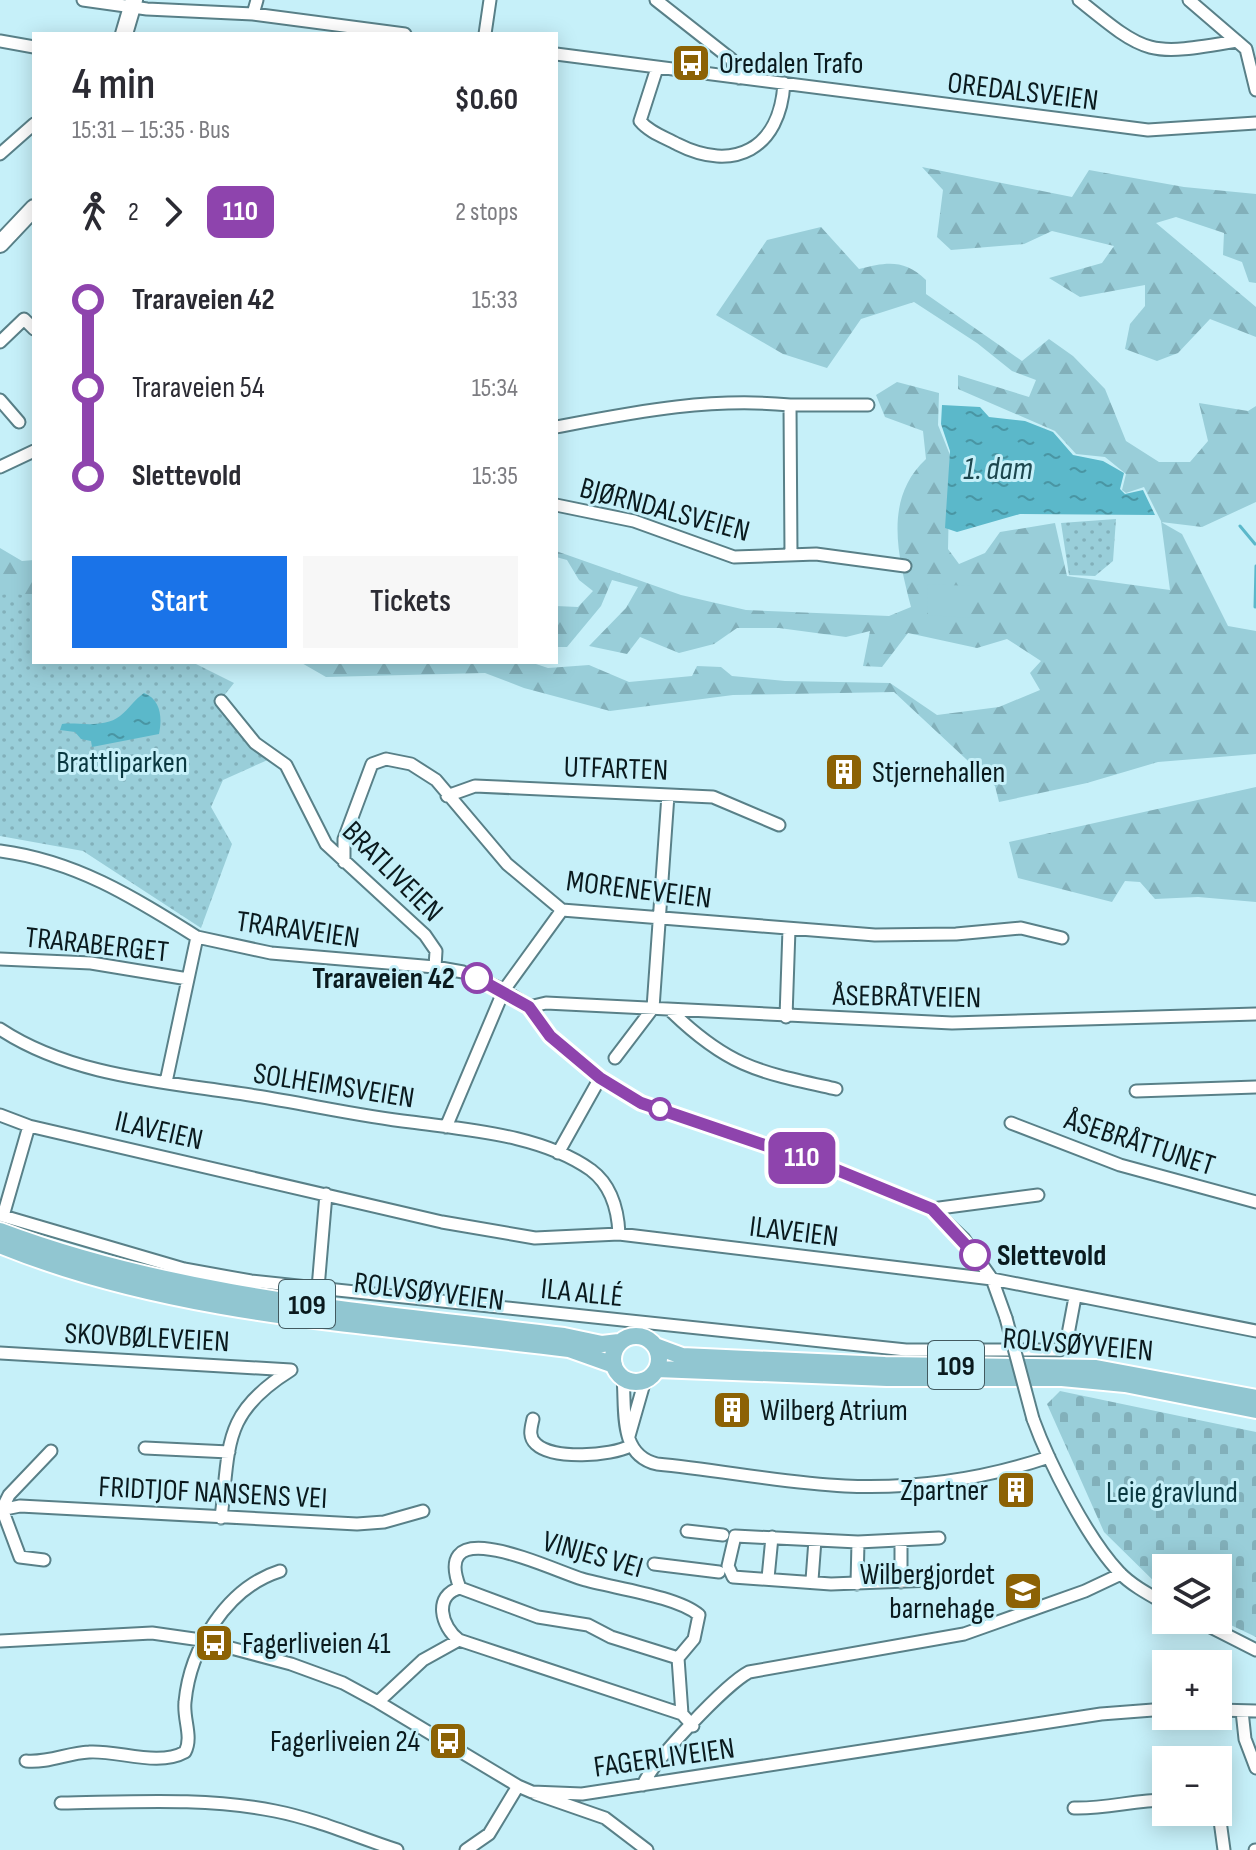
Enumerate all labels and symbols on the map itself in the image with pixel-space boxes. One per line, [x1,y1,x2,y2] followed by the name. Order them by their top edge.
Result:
[670,42,712,84] bus stop icon: Oredalen Trafo
[719,46,863,82] place label: Oredalen Trafo
[945,65,1100,119] street label: OREDALSVEIEN
[963,450,1033,489] water label: 1. dam
[576,470,753,550] street label: BJØRNDALSVEIEN
[56,745,188,781] park label: Brattliparken
[563,749,669,789] street label: UTFARTEN
[823,751,865,793] building icon: Stjernehallen
[872,755,1005,791] place label: Stjernehallen
[334,814,450,930] street label: BRATLIVEIEN
[564,863,714,917] street label: MORENEVEIEN
[234,904,362,956] street label: TRARAVEIEN
[23,920,170,970] street label: TRARABERGET
[312,961,455,997] place label: Traraveien 42
[462,963,492,993] marker: Traraveien 42
[831,978,982,1016] street label: ÅSEBRÅTVEIEN
[251,1055,417,1116] street label: SOLHEIMSVEIEN
[649,1098,671,1120] unlabelled marker
[1059,1101,1219,1184] street label: ÅSEBRÅTTUNET
[111,1103,206,1159] street label: ILAVEIEN
[756,1132,848,1184] line badge: 110
[748,1209,840,1255] street label: ILAVEIEN
[997,1238,1106,1274] place label: Slettevold
[960,1240,990,1270] marker: Slettevold
[352,1265,506,1319] street label: ROLVSØYVEIEN
[539,1271,625,1315] street label: ILA ALLÉ
[279,1280,335,1328] road number: 109
[63,1316,230,1360] street label: SKOVBØLEVEIEN
[1001,1320,1155,1369] street label: ROLVSØYVEIEN
[928,1341,984,1389] road number: 109
[711,1389,753,1431] building icon: Wilberg Atrium
[760,1393,908,1429] place label: Wilberg Atrium
[98,1469,328,1517] street label: FRIDTJOF NANSENS VEI
[995,1469,1037,1511] building icon: Zpartner
[900,1473,988,1509] place label: Zpartner
[1106,1475,1238,1511] park label: Leie gravlund
[538,1523,647,1586] street label: VINJES VEI
[860,1557,995,1627] place label: Wilbergjordet barnehage
[1002,1570,1044,1612] school or university icon: Wilbergjordet barnehage
[193,1622,235,1664] bus stop icon: Fagerliveien 41
[242,1626,391,1662] place label: Fagerliveien 41
[427,1720,469,1762] bus stop icon: Fagerliveien 24
[270,1724,420,1760] place label: Fagerliveien 24
[591,1730,737,1786] street label: FAGERLIVEIEN

